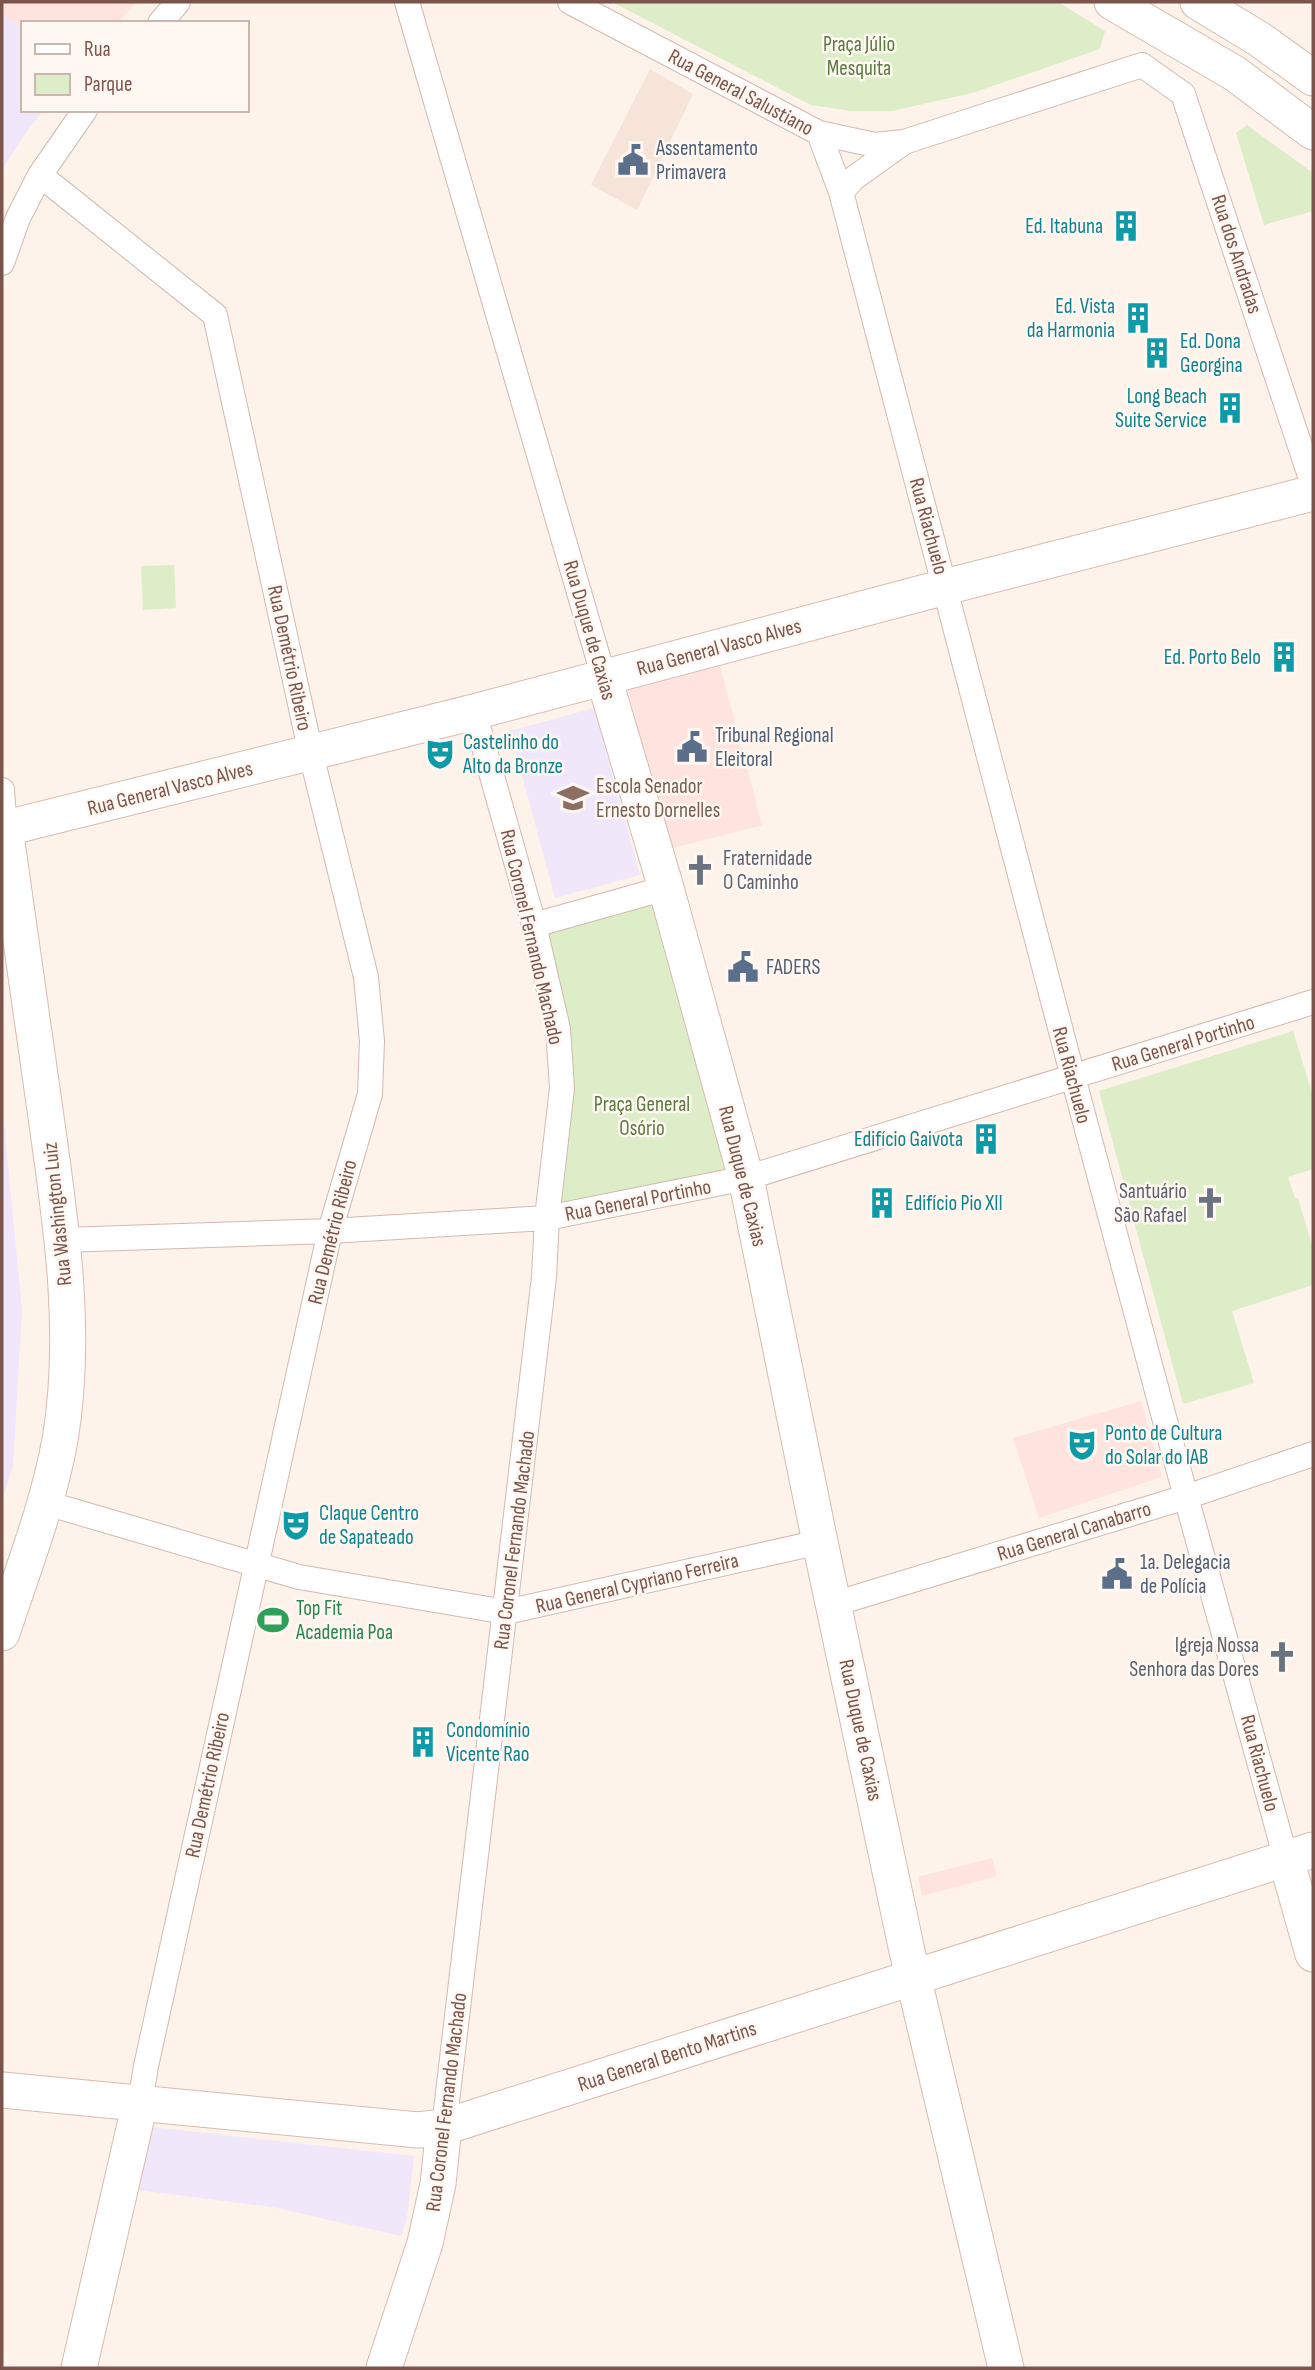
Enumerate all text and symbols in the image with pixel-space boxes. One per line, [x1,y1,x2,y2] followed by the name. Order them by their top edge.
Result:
[21,21,248,112] legend
[823,32,895,81] park label: Praça Júlio Mesquita
[84,37,111,62] text: Rua
[664,44,818,141] street label: Rua General Salustiano
[84,72,132,97] text: Parque
[655,136,758,185] place label: Assentamento Primavera
[616,143,650,177] public building icon: Assentamento Primavera
[1206,192,1268,317] street label: Rua dos Andradas
[1109,209,1143,243] building icon: Ed. Itabuna
[1025,214,1103,239] place label: Ed. Itabuna
[1027,294,1115,343] place label: Ed. Vista da Harmonia
[1121,301,1155,335] building icon: Ed. Vista da Harmonia
[1180,329,1243,378] place label: Ed. Dona Georgina
[1140,336,1174,370] building icon: Ed. Dona Georgina
[1115,384,1207,433] place label: Long Beach Suite Service
[1213,391,1247,425] building icon: Long Beach Suite Service
[904,475,953,577] street label: Rua Riachuelo
[558,557,621,703] street label: Rua Duque de Caxias
[262,583,317,733] street label: Rua Demétrio Ribeiro
[634,614,804,681] street label: Rua General Vasco Alves
[1267,640,1301,674] building icon: Ed. Porto Belo
[1164,645,1261,670] place label: Ed. Porto Belo
[715,723,834,772] place label: Tribunal Regional Eleitoral
[462,730,563,779] place label: Castelinho do Alto da Bronze
[675,730,709,764] public building icon: Tribunal Regional Eleitoral
[423,737,457,771] theatre icon: Castelinho do Alto da Bronze
[85,756,255,821] street label: Rua General Vasco Alves
[596,774,720,823] place label: Escola Senador Ernesto Dornelles
[556,781,590,815] school or university icon: Escola Senador Ernesto Dornelles
[495,827,568,1047] street label: Rua Coronel Fernando Machado
[723,846,812,895] place label: Fraternidade O Caminho
[683,853,717,887] church icon: Fraternidade O Caminho
[726,950,760,984] public building icon: FADERS
[766,955,821,980] place label: FADERS
[1109,1010,1258,1077] street label: Rua General Portinho
[1047,1024,1096,1126] street label: Rua Riachuelo
[594,1092,690,1141] park label: Praça General Osório
[713,1103,772,1249] street label: Rua Duque de Caxias
[969,1122,1003,1156] building icon: Edifício Gaivota
[854,1127,963,1152] place label: Edifício Gaivota
[37,1141,77,1287] street label: Rua Washington Luiz
[302,1157,363,1307] street label: Rua Demétrio Ribeiro
[563,1174,713,1227] street label: Rua General Portinho
[1114,1179,1187,1228] place label: Santuário São Rafael
[865,1186,899,1220] building icon: Edifício Pio XII
[1193,1186,1227,1220] church icon: Santuário São Rafael
[905,1191,1003,1216] place label: Edifício Pio XII
[1105,1421,1222,1470] place label: Ponto de Cultura do Solar do IAB
[1065,1428,1099,1462] theatre icon: Ponto de Cultura do Solar do IAB
[489,1429,540,1651] street label: Rua Coronel Fernando Machado
[994,1496,1154,1567] street label: Rua General Canabarro
[319,1501,419,1550] place label: Claque Centro de Sapateado
[279,1508,313,1542] theatre icon: Claque Centro de Sapateado
[533,1548,741,1619] street label: Rua General Cypriano Ferreira
[1140,1550,1231,1599] place label: 1a. Delegacia de Polícia
[1100,1557,1134,1591] public building icon: 1a. Delegacia de Polícia
[295,1596,393,1645] place label: Top Fit Academia Poa
[256,1603,290,1637] sports icon: Top Fit Academia Poa
[1129,1633,1259,1682] place label: Igreja Nossa Senhora das Dores
[1265,1640,1299,1674] church icon: Igreja Nossa Senhora das Dores
[833,1657,888,1803] street label: Rua Duque de Caxias
[180,1710,235,1860] street label: Rua Demétrio Ribeiro
[1235,1712,1284,1814] street label: Rua Riachuelo
[446,1718,530,1767] place label: Condomínio Vicente Rao
[406,1725,440,1759] building icon: Condomínio Vicente Rao
[421,1991,472,2213] street label: Rua Coronel Fernando Machado
[575,2016,760,2097] street label: Rua General Bento Martins

